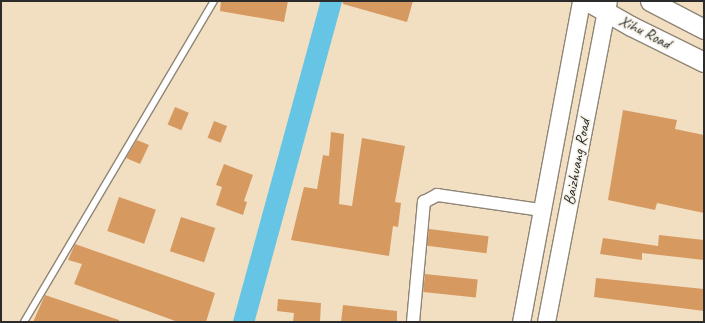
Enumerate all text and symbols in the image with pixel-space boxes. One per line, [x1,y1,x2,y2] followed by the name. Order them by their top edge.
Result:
[616,11,674,53] street label: Xihu Road
[559,117,595,207] street label: Baizhuang Road

